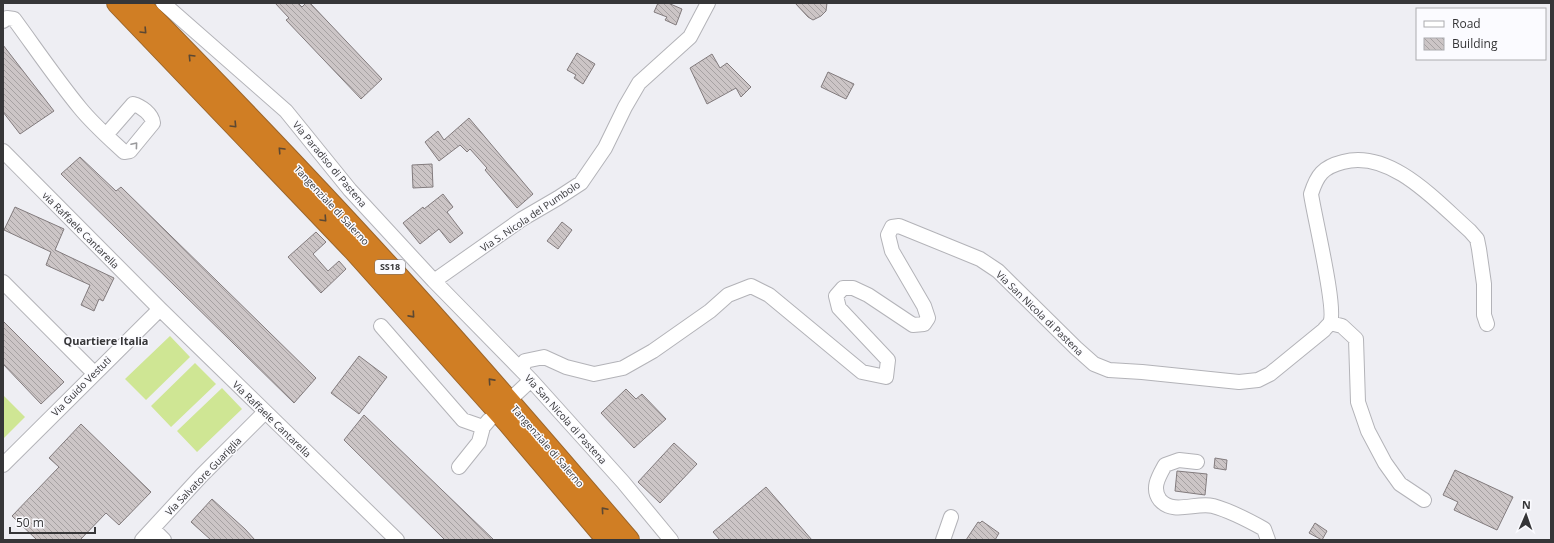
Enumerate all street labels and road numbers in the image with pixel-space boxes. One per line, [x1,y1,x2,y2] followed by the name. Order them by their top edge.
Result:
[290,118,370,210] street label: Via Paradiso di Pastena
[291,162,373,248] street label: Tangenziale di Salerno
[477,177,583,255] street label: Via S. Nicola del Pumbolo
[39,188,123,272] street label: via Raffaele Cantarella
[375,260,405,274] road number: SS18
[993,268,1087,358] street label: Via San Nicola di Pastena
[48,353,114,419] street label: Via Guido Vestuti
[522,371,610,467] street label: Via San Nicola di Pastena
[230,378,314,460] street label: Via Raffaele Cantarella
[508,402,588,490] street label: Tangenziale di Salerno
[162,434,244,518] street label: Via Salvatore Guariglia

